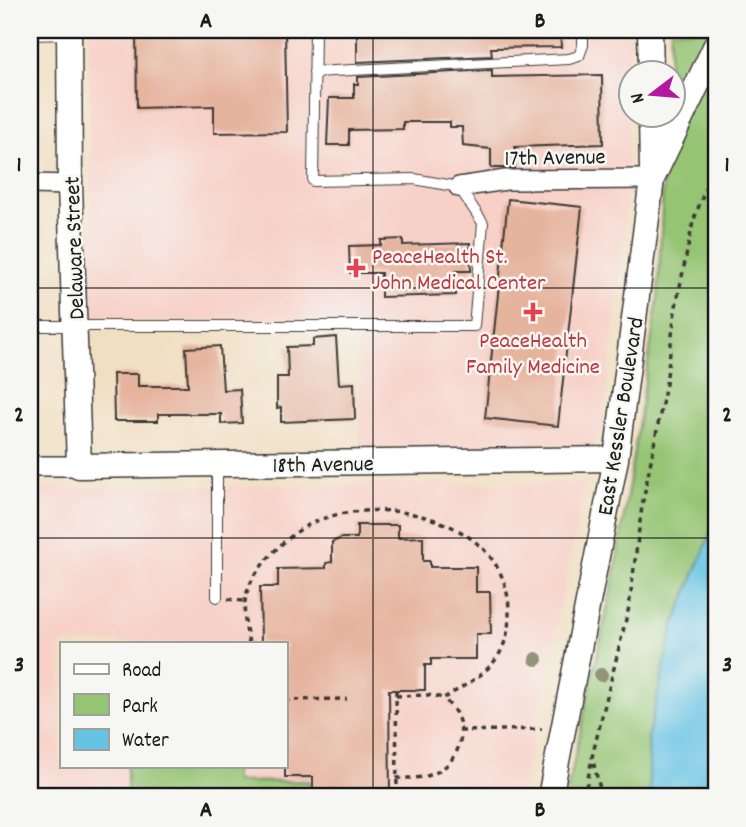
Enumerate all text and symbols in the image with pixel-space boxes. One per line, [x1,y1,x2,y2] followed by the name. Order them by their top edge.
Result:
[200,6,212,39] text: A
[535,6,546,39] text: B
[616,60,686,130] north arrow
[625,89,653,106] text: N
[504,142,606,177] street label: 17th Avenue
[16,150,22,183] text: 1
[724,150,730,183] text: 1
[58,176,95,320] street label: Delaware Street
[372,242,546,301] place label: PeaceHealth St. John Medical Center
[346,258,366,278] marker: PeaceHealth St. John Medical Center
[523,302,543,322] marker: PeaceHealth Family Medicine
[590,315,654,518] street label: East Kessler Boulevard
[466,326,600,385] place label: PeaceHealth Family Medicine
[14,400,24,433] text: 2
[722,400,732,433] text: 2
[272,449,374,484] street label: 18th Avenue
[60,642,287,768] legend
[14,650,24,683] text: 3
[722,650,732,683] text: 3
[122,657,161,687] text: Road
[122,693,158,723] text: Park
[122,727,169,757] text: Water
[200,795,212,827] text: A
[535,795,546,827] text: B

